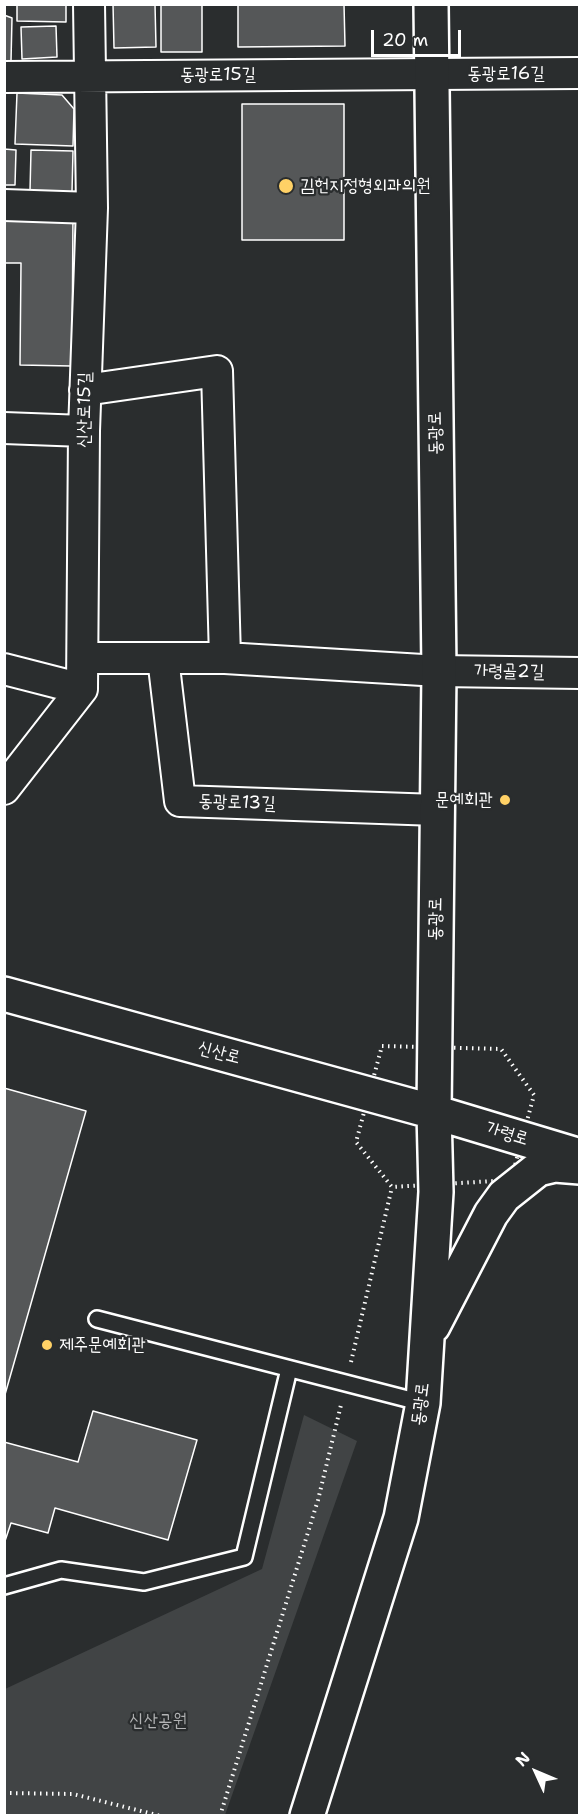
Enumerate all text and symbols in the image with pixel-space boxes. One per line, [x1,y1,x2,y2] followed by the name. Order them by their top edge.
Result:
[374,18,464,56] scale bar
[382,28,428,52] text: 20 m
[467,63,545,85] street label: 동광로16길
[180,64,256,86] street label: 동광로15길
[300,175,430,197] place label: 김헌지정형외과의원
[277,177,295,195] marker: 김헌지정형외과의원
[74,372,96,448] street label: 신산로15길
[425,411,447,455] street label: 동광로
[474,661,544,683] street label: 가령골2길
[435,789,493,811] place label: 문예회관
[198,791,276,815] street label: 동광로13길
[498,793,512,807] marker: 문예회관
[425,897,447,941] street label: 동광로
[195,1037,243,1069] street label: 신산로
[483,1117,531,1151] street label: 가령로
[59,1334,146,1356] place label: 제주문예회관
[40,1338,54,1352] marker: 제주문예회관
[408,1381,434,1427] street label: 동광로
[129,1710,187,1732] park label: 신산공원
[506,1742,566,1802] north arrow
[511,1747,535,1771] text: N

